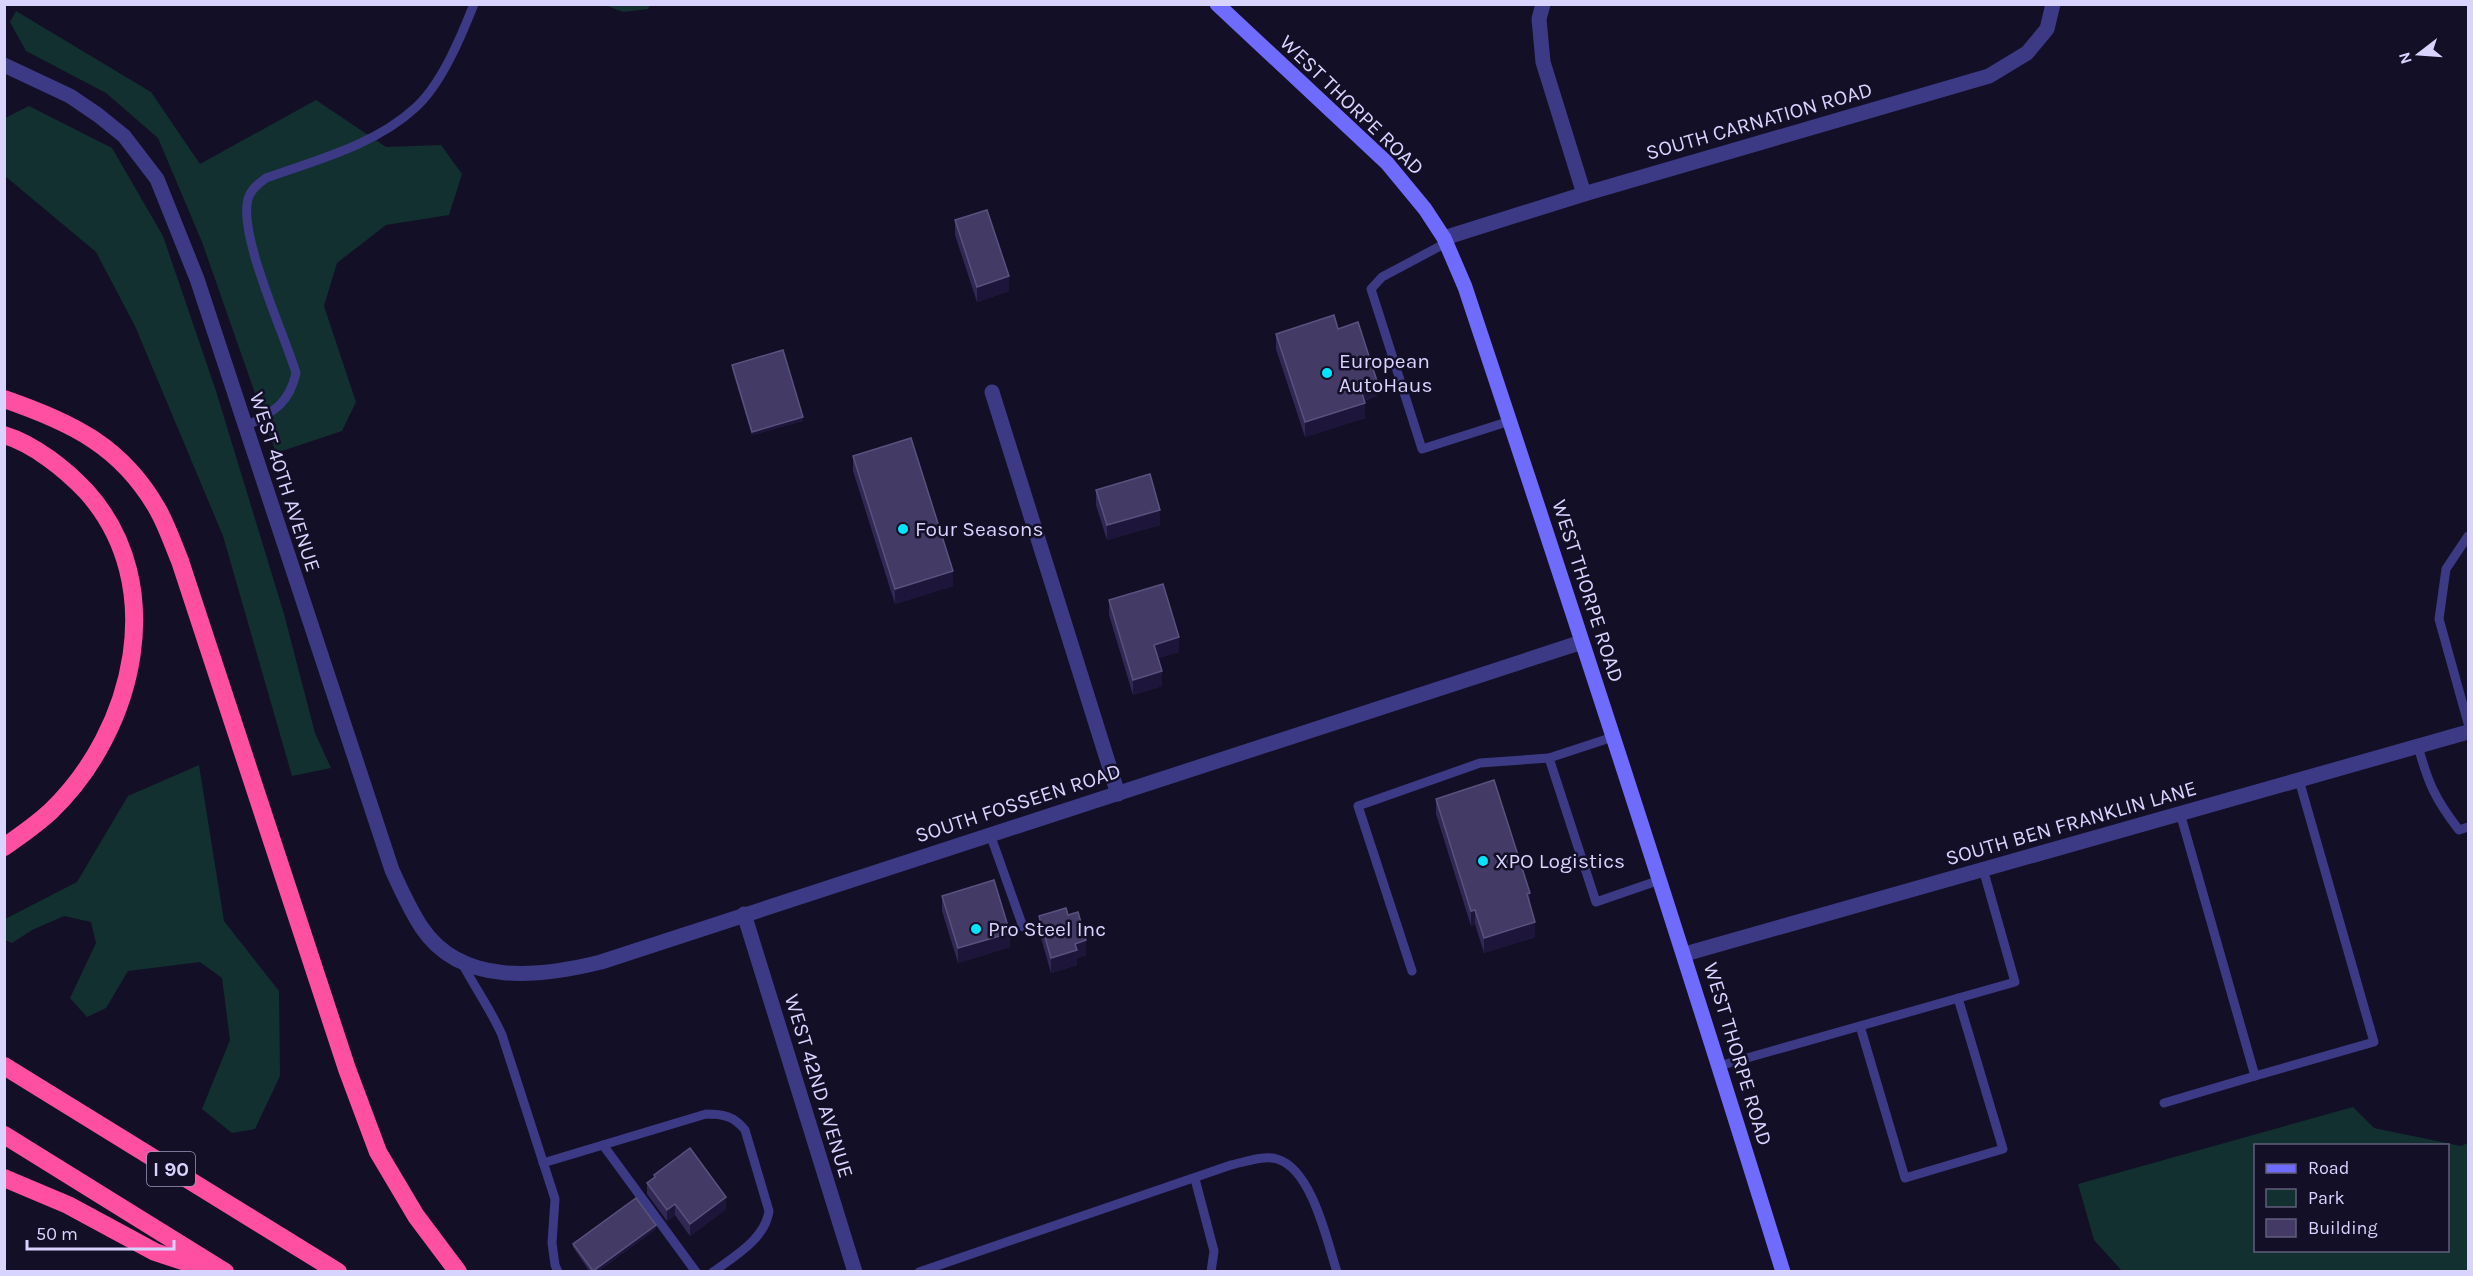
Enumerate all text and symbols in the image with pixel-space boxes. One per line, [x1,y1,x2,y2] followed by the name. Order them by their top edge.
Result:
[2389,24,2449,84] north arrow
[1275,30,1429,180] street label: WEST THORPE ROAD
[2394,50,2416,67] text: N
[1643,77,1875,165] street label: SOUTH CARNATION ROAD
[1339,349,1433,397] place label: European AutoHaus
[1320,366,1334,380] marker: European AutoHaus
[245,389,325,575] street label: WEST 40TH AVENUE
[1547,497,1629,685] street label: WEST THORPE ROAD
[915,517,1043,541] place label: Four Seasons
[896,522,910,536] marker: Four Seasons
[912,758,1124,848] street label: SOUTH FOSSEEN ROAD
[1943,776,2199,870] street label: SOUTH BEN FRANKLIN LANE
[1495,849,1625,873] place label: XPO Logistics
[1476,854,1490,868] marker: XPO Logistics
[988,917,1106,941] place label: Pro Steel Inc
[969,922,983,936] marker: Pro Steel Inc
[1699,959,1777,1149] street label: WEST THORPE ROAD
[780,991,858,1181] street label: WEST 42ND AVENUE
[2254,1144,2449,1252] legend
[147,1152,195,1186] road number: I 90
[2308,1157,2349,1179] text: Road
[2308,1187,2345,1209] text: Park
[27,1213,174,1251] scale bar
[2308,1217,2378,1239] text: Building
[36,1223,78,1245] text: 50 m

